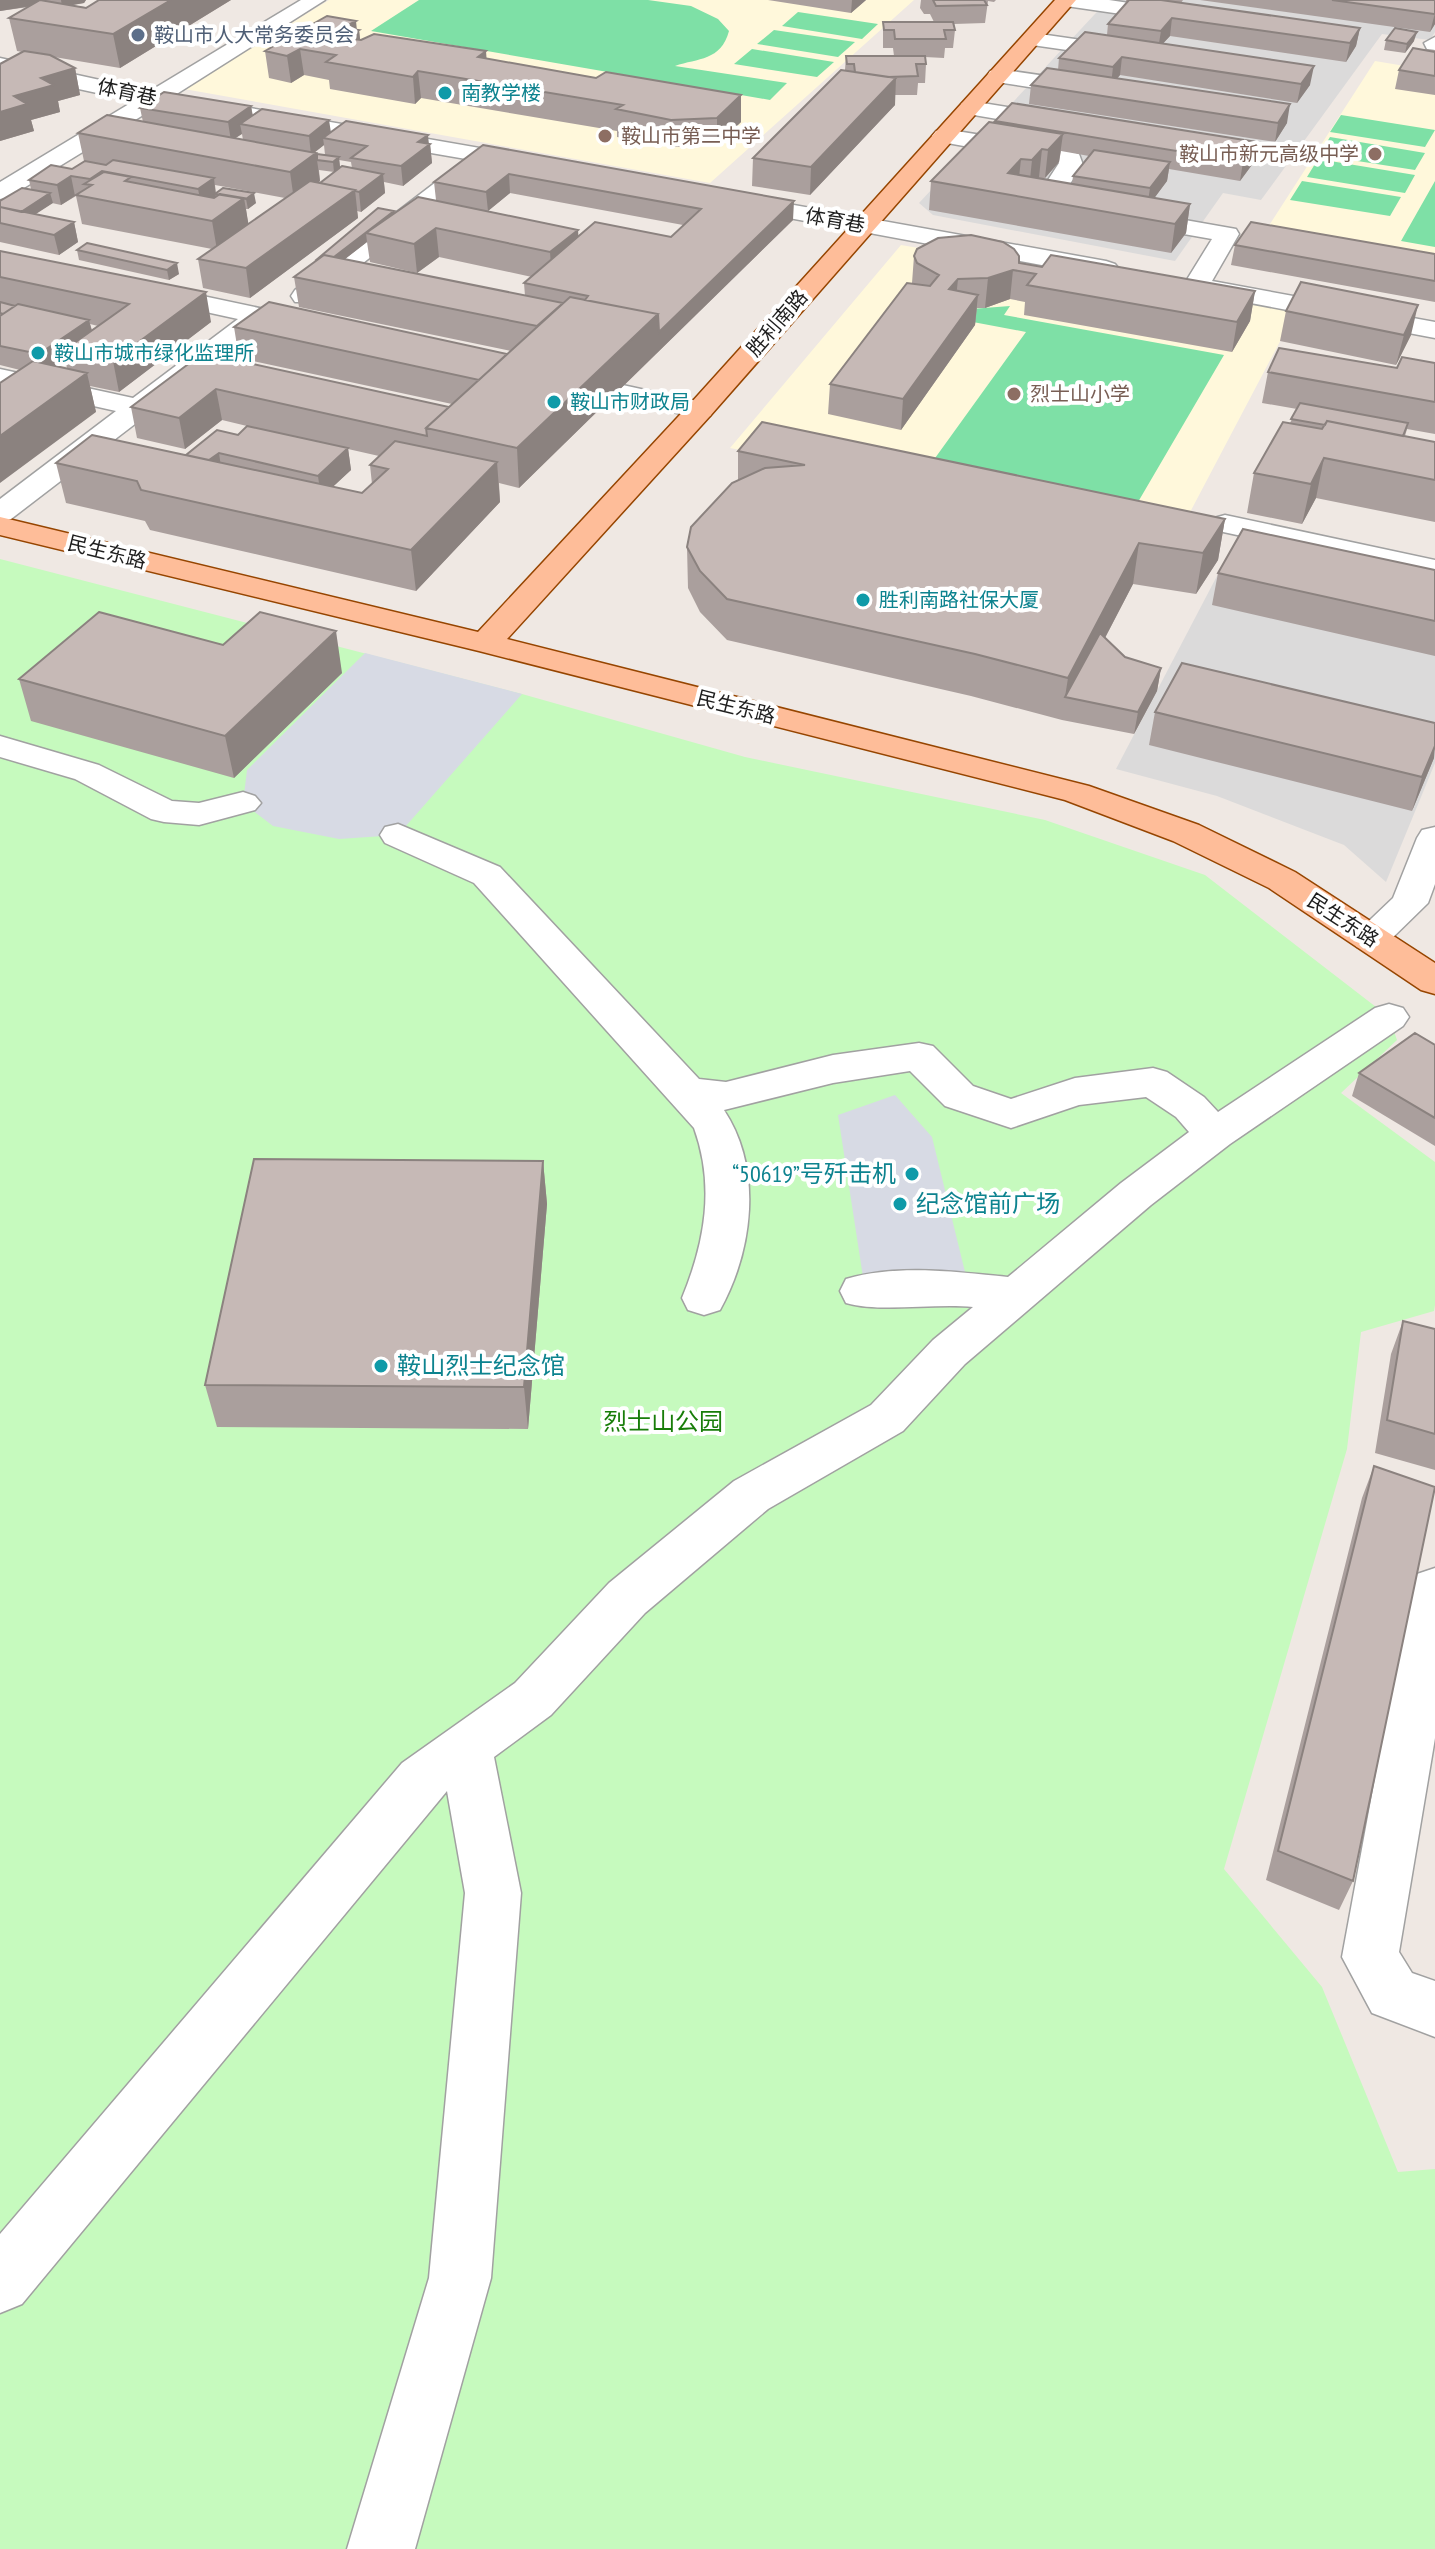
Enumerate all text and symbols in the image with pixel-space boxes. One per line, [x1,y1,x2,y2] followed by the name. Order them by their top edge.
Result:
[154,22,354,48] place label: 鞍山市人大常务委员会
[129,26,147,44] marker: 鞍山市人大常务委员会
[95,73,159,111] street label: 体育巷
[461,80,541,106] place label: 南教学楼
[436,84,454,102] marker: 南教学楼
[621,123,761,149] place label: 鞍山市第二中学
[596,127,614,145] marker: 鞍山市第二中学
[1179,141,1359,167] place label: 鞍山市新元高级中学
[1366,145,1384,163] marker: 鞍山市新元高级中学
[803,202,867,238] street label: 体育巷
[741,284,813,362] street label: 胜利南路
[54,340,254,366] place label: 鞍山市城市绿化监理所
[29,344,47,362] marker: 鞍山市城市绿化监理所
[1030,381,1130,407] place label: 烈士山小学
[1005,385,1023,403] marker: 烈士山小学
[570,389,690,415] place label: 鞍山市财政局
[545,393,563,411] marker: 鞍山市财政局
[65,530,149,574] street label: 民生东路
[879,587,1039,613] place label: 胜利南路社保大厦
[854,591,872,609] marker: 胜利南路社保大厦
[694,685,778,729] street label: 民生东路
[1302,887,1384,953] street label: 民生东路
[732,1158,896,1189] place label: “50619”号歼击机
[903,1165,921,1183] marker: “50619”号歼击机
[916,1188,1060,1219] place label: 纪念馆前广场
[891,1195,909,1213] marker: 纪念馆前广场
[397,1350,565,1381] place label: 鞍山烈士纪念馆
[372,1357,390,1375] marker: 鞍山烈士纪念馆
[603,1406,723,1437] park label: 烈士山公园

